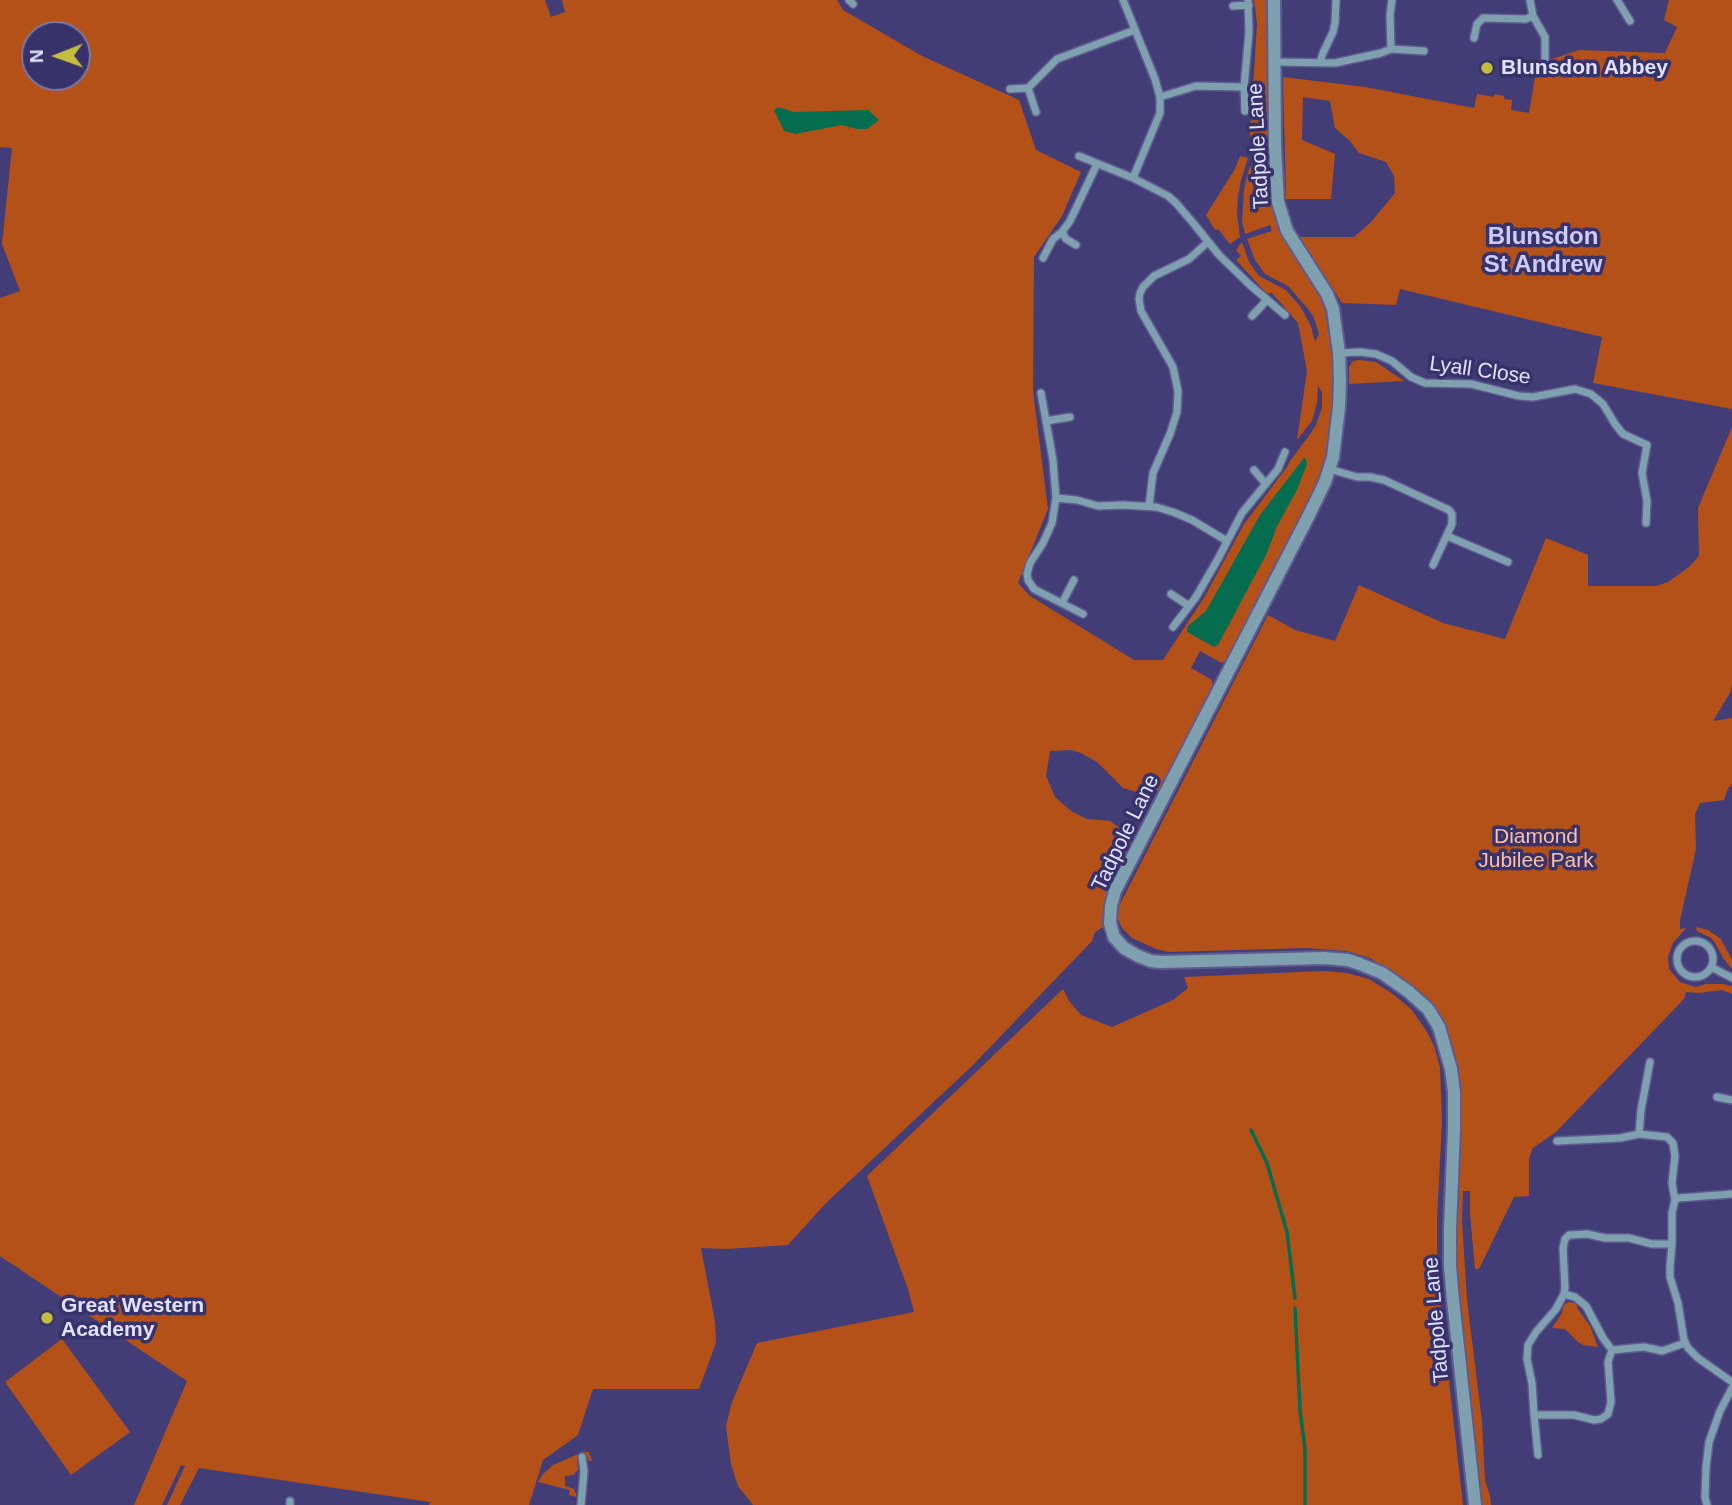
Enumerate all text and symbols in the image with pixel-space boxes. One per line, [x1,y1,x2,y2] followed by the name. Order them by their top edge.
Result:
[21,21,91,91] north arrow
[26,49,47,63] text: N
[1501,55,1668,81] place label: Blunsdon Abbey
[1479,60,1495,76] marker: Blunsdon Abbey
[1243,82,1275,210] street label: Tadpole Lane
[1484,223,1602,279] district label: Blunsdon St Andrew
[1428,351,1532,391] street label: Lyall Close
[1087,771,1165,895] street label: Tadpole Lane
[1478,824,1594,874] park label: Diamond Jubilee Park
[1419,1256,1455,1384] street label: Tadpole Lane
[61,1293,204,1343] place label: Great Western Academy
[39,1310,55,1326] marker: Great Western Academy

